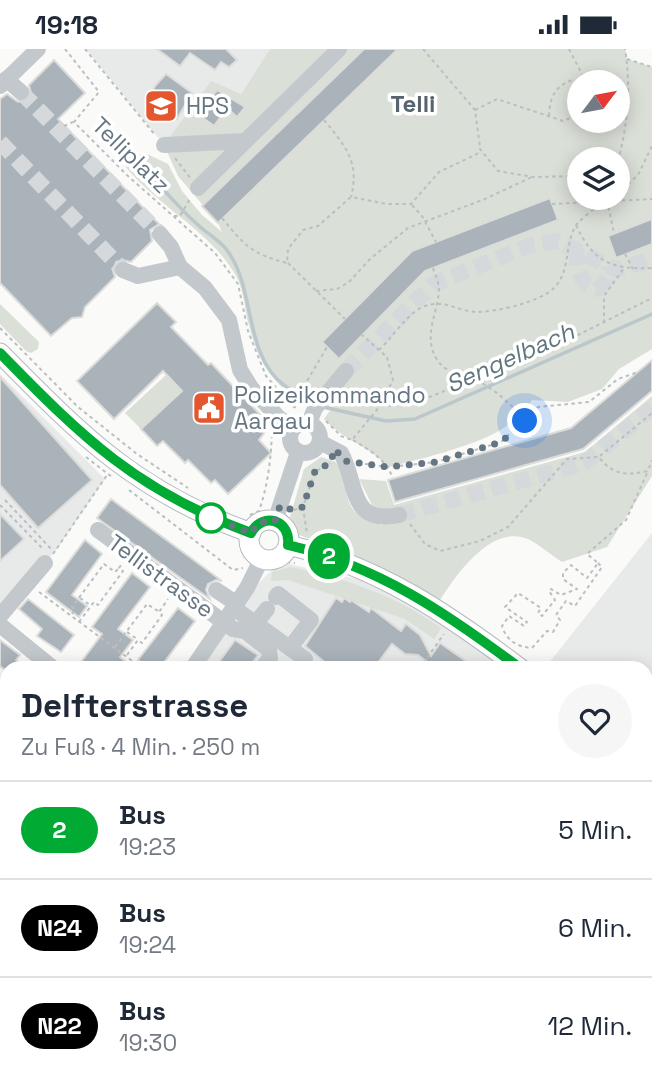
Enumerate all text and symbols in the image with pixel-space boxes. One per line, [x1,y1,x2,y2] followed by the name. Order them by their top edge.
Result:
[35,8,98,42] text: 19:18
[567,70,630,133] north arrow
[567,70,630,210] map controls
[142,87,180,125] school or university icon: HPS
[391,88,435,119] district label: Telli
[186,91,229,121] place label: HPS
[86,110,176,200] street label: Telliplatz
[567,147,630,210] button: layers
[441,315,580,400] water label: Sengelbach
[234,380,426,436] place label: Polizeikommando Aargau
[190,389,228,427] public building icon: Polizeikommando Aargau
[507,403,542,438] your location
[196,503,226,533] unlabelled marker
[102,528,220,624] street label: Tellistrasse
[306,533,352,579] line badge: 2
[322,540,336,571] text: 2
[558,684,632,758] button: heart
[21,685,248,727] text: Delfterstrasse
[21,732,260,762] text: Zu Fuß · 4 Min. · 250 m
[119,798,166,832] text: Bus
[558,813,632,847] text: 5 Min.
[52,814,67,845] text: 2
[119,832,176,862] text: 19:23
[119,896,166,930] text: Bus
[558,911,632,945] text: 6 Min.
[37,912,82,943] text: N24
[119,930,176,960] text: 19:24
[119,994,166,1028] text: Bus
[547,1009,632,1043] text: 12 Min.
[37,1010,82,1041] text: N22
[119,1028,177,1058] text: 19:30

